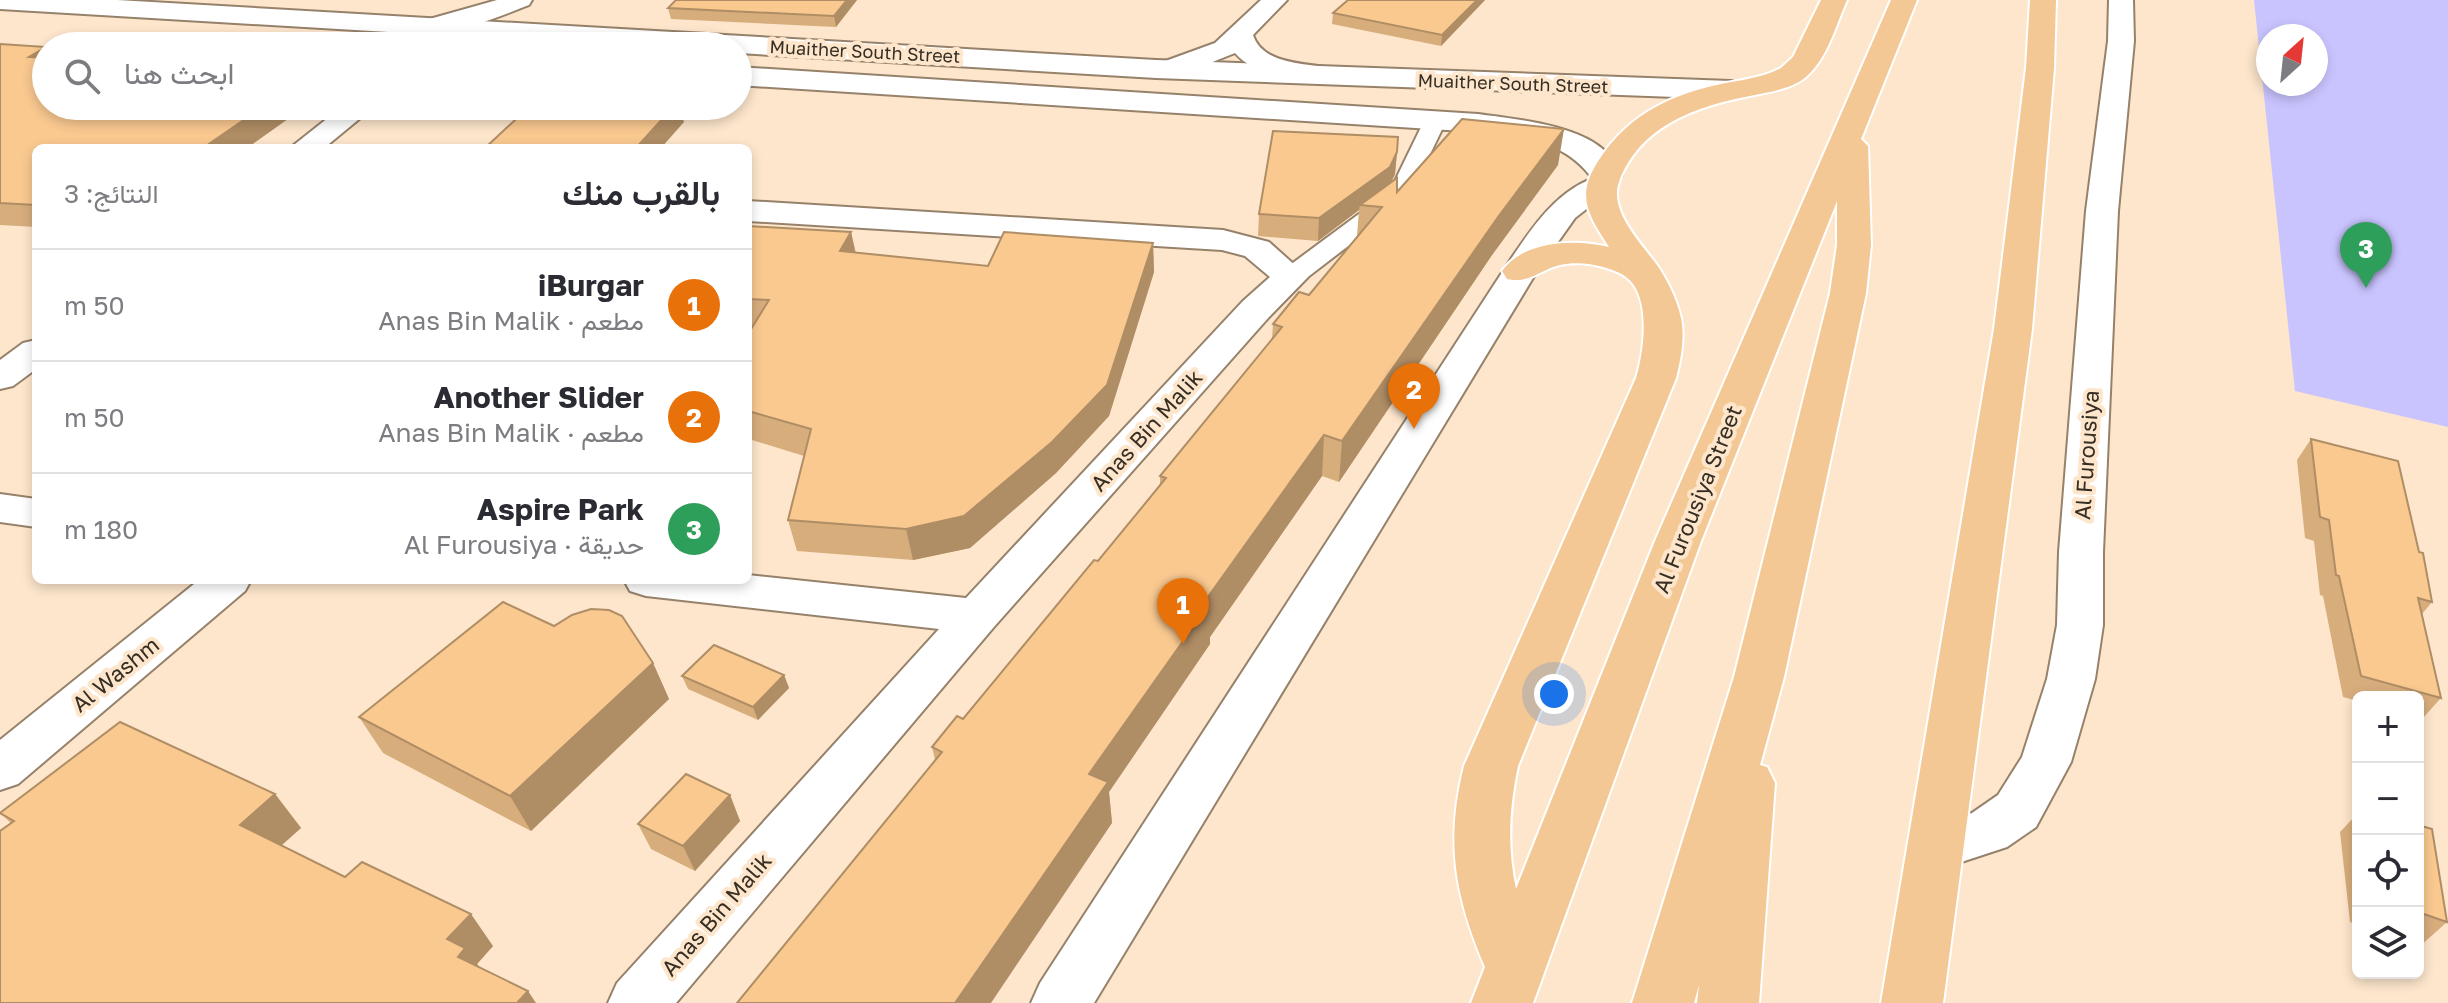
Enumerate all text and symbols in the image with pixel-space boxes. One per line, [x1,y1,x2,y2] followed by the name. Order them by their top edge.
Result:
[2256,24,2328,96] north arrow
[32,32,752,120] search box
[769,35,961,67] street label: Muaither South Street
[60,54,104,98] icon: search
[124,55,234,91] text: ابحث هنا
[1417,69,1609,97] street label: Muaither South Street
[562,172,720,212] text: بالقرب منك
[64,178,158,209] text: النتائج: 3
[2340,222,2392,288] pin: 3
[538,267,644,303] text: iBurgar
[64,290,125,321] text: 50 m
[687,290,701,321] text: 1
[378,305,644,336] text: مطعم · Anas Bin Malik
[1388,363,1440,429] pin: 2
[1084,364,1208,496] street label: Anas Bin Malik
[433,379,644,415] text: Another Slider
[2068,389,2104,521] street label: Al Furousiya
[1647,401,1747,597] street label: Al Furousiya Street
[64,402,125,433] text: 50 m
[686,402,702,433] text: 2
[378,417,644,448] text: مطعم · Anas Bin Malik
[477,491,644,527] text: Aspire Park
[64,514,138,545] text: 180 m
[686,514,702,545] text: 3
[404,529,644,560] text: حديقة · Al Furousiya
[1157,578,1209,644] pin: 1
[66,631,164,717] street label: Al Washm
[1534,674,1574,714] your location
[2352,691,2424,979] map controls
[2352,691,2424,763] button: +
[2352,763,2424,835] button: −
[2352,835,2424,907] button: locate
[655,847,777,981] street label: Anas Bin Malik
[2352,907,2424,979] button: layers

